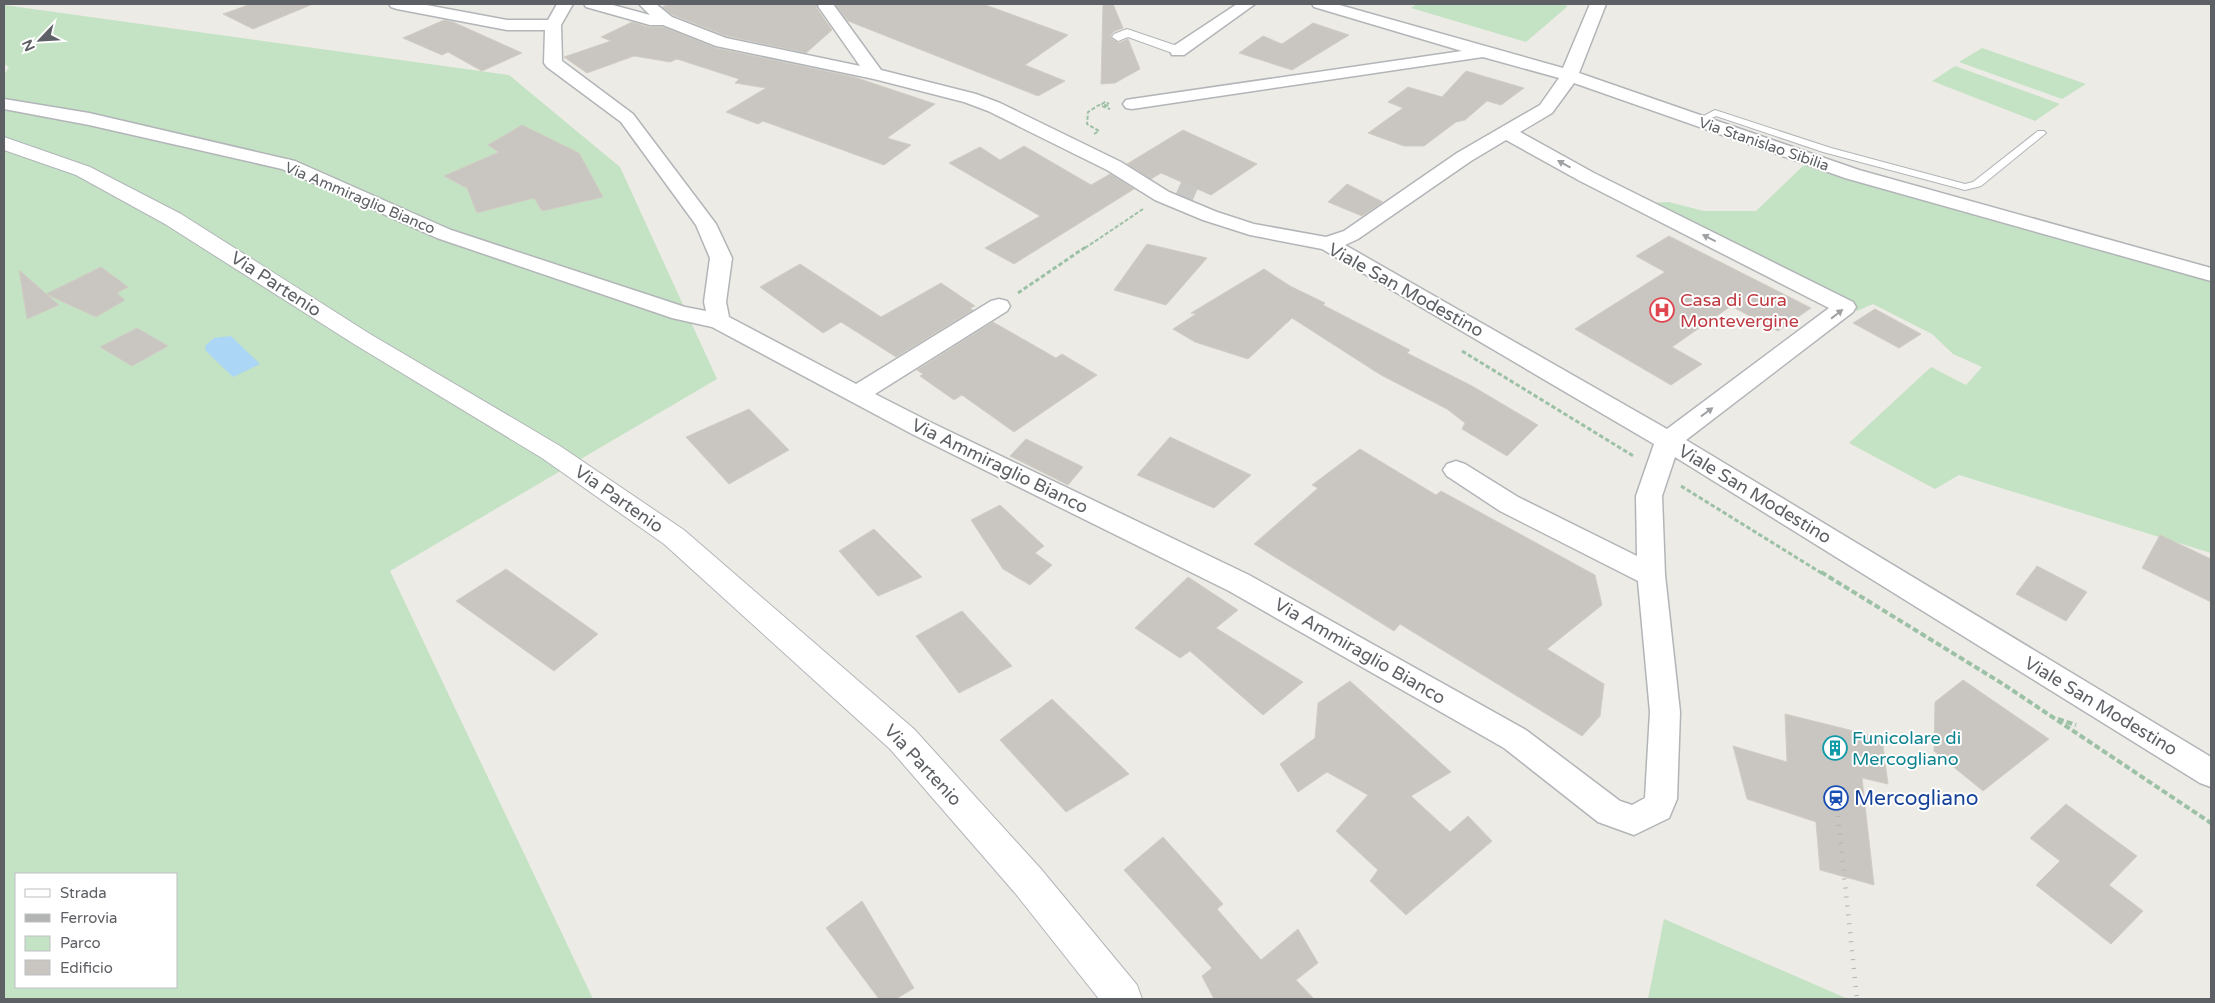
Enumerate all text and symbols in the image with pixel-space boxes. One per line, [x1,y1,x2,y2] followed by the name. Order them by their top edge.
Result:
[15,15,65,65] north arrow
[19,37,39,54] text: N
[1696,113,1832,175] street label: Via Stanislao Sibilia
[282,158,438,238] street label: Via Ammiraglio Bianco
[1557,160,1571,169] one-way arrow
[1702,234,1716,242] one-way arrow
[1324,238,1488,342] street label: Viale San Modestino
[227,247,325,321] street label: Via Partenio
[1680,289,1799,332] place label: Casa di Cura Montevergine
[1649,297,1675,323] hospital icon: Casa di Cura Montevergine
[1830,308,1843,319] one-way arrow
[1700,407,1714,417] one-way arrow
[908,414,1092,518] street label: Via Ammiraglio Bianco
[1675,440,1836,548] street label: Viale San Modestino
[570,460,668,538] street label: Via Partenio
[1271,593,1449,709] street label: Via Ammiraglio Bianco
[2021,652,2182,760] street label: Viale San Modestino
[880,720,966,810] street label: Via Partenio
[1852,727,1961,770] place label: Funicolare di Mercogliano
[1822,735,1848,761] building icon: Funicolare di Mercogliano
[1823,785,1849,811] station icon: Mercogliano
[1854,786,1979,811] place label: Mercogliano
[15,873,178,988] legend
[60,884,107,902] text: Strada
[60,909,117,927] text: Ferrovia
[60,934,101,952] text: Parco
[60,959,113,977] text: Edificio

